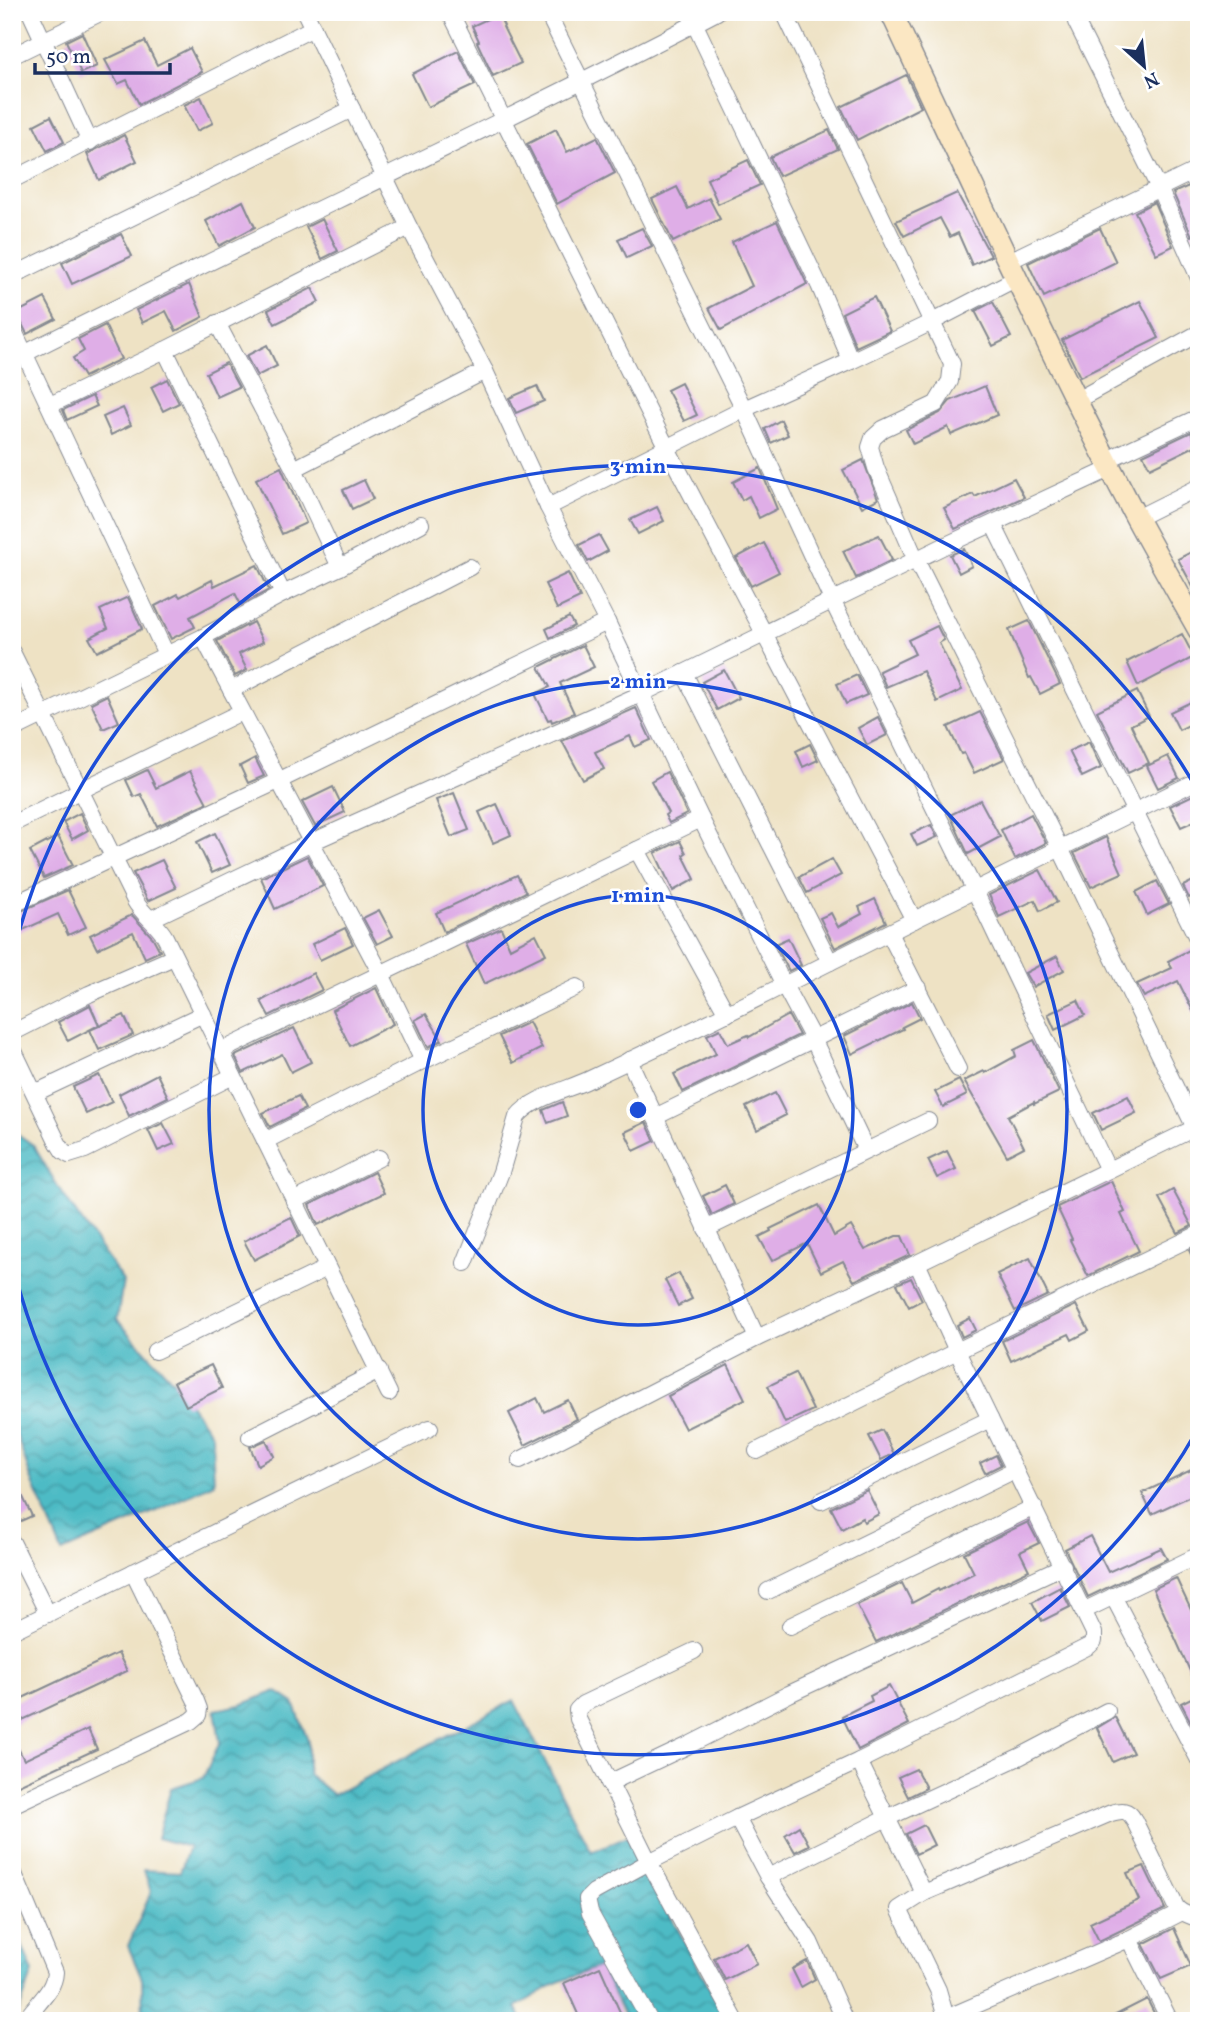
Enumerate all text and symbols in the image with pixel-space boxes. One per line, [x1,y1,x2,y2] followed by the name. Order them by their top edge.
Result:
[35,32,170,76] scale bar
[1110,32,1180,102] north arrow
[46,43,91,72] text: 50 m
[1139,65,1163,94] text: N
[610,453,666,482] text: 3 min
[610,668,666,697] text: 2 min
[611,882,665,911] text: 1 min
[626,1098,650,1122] centre of rings

